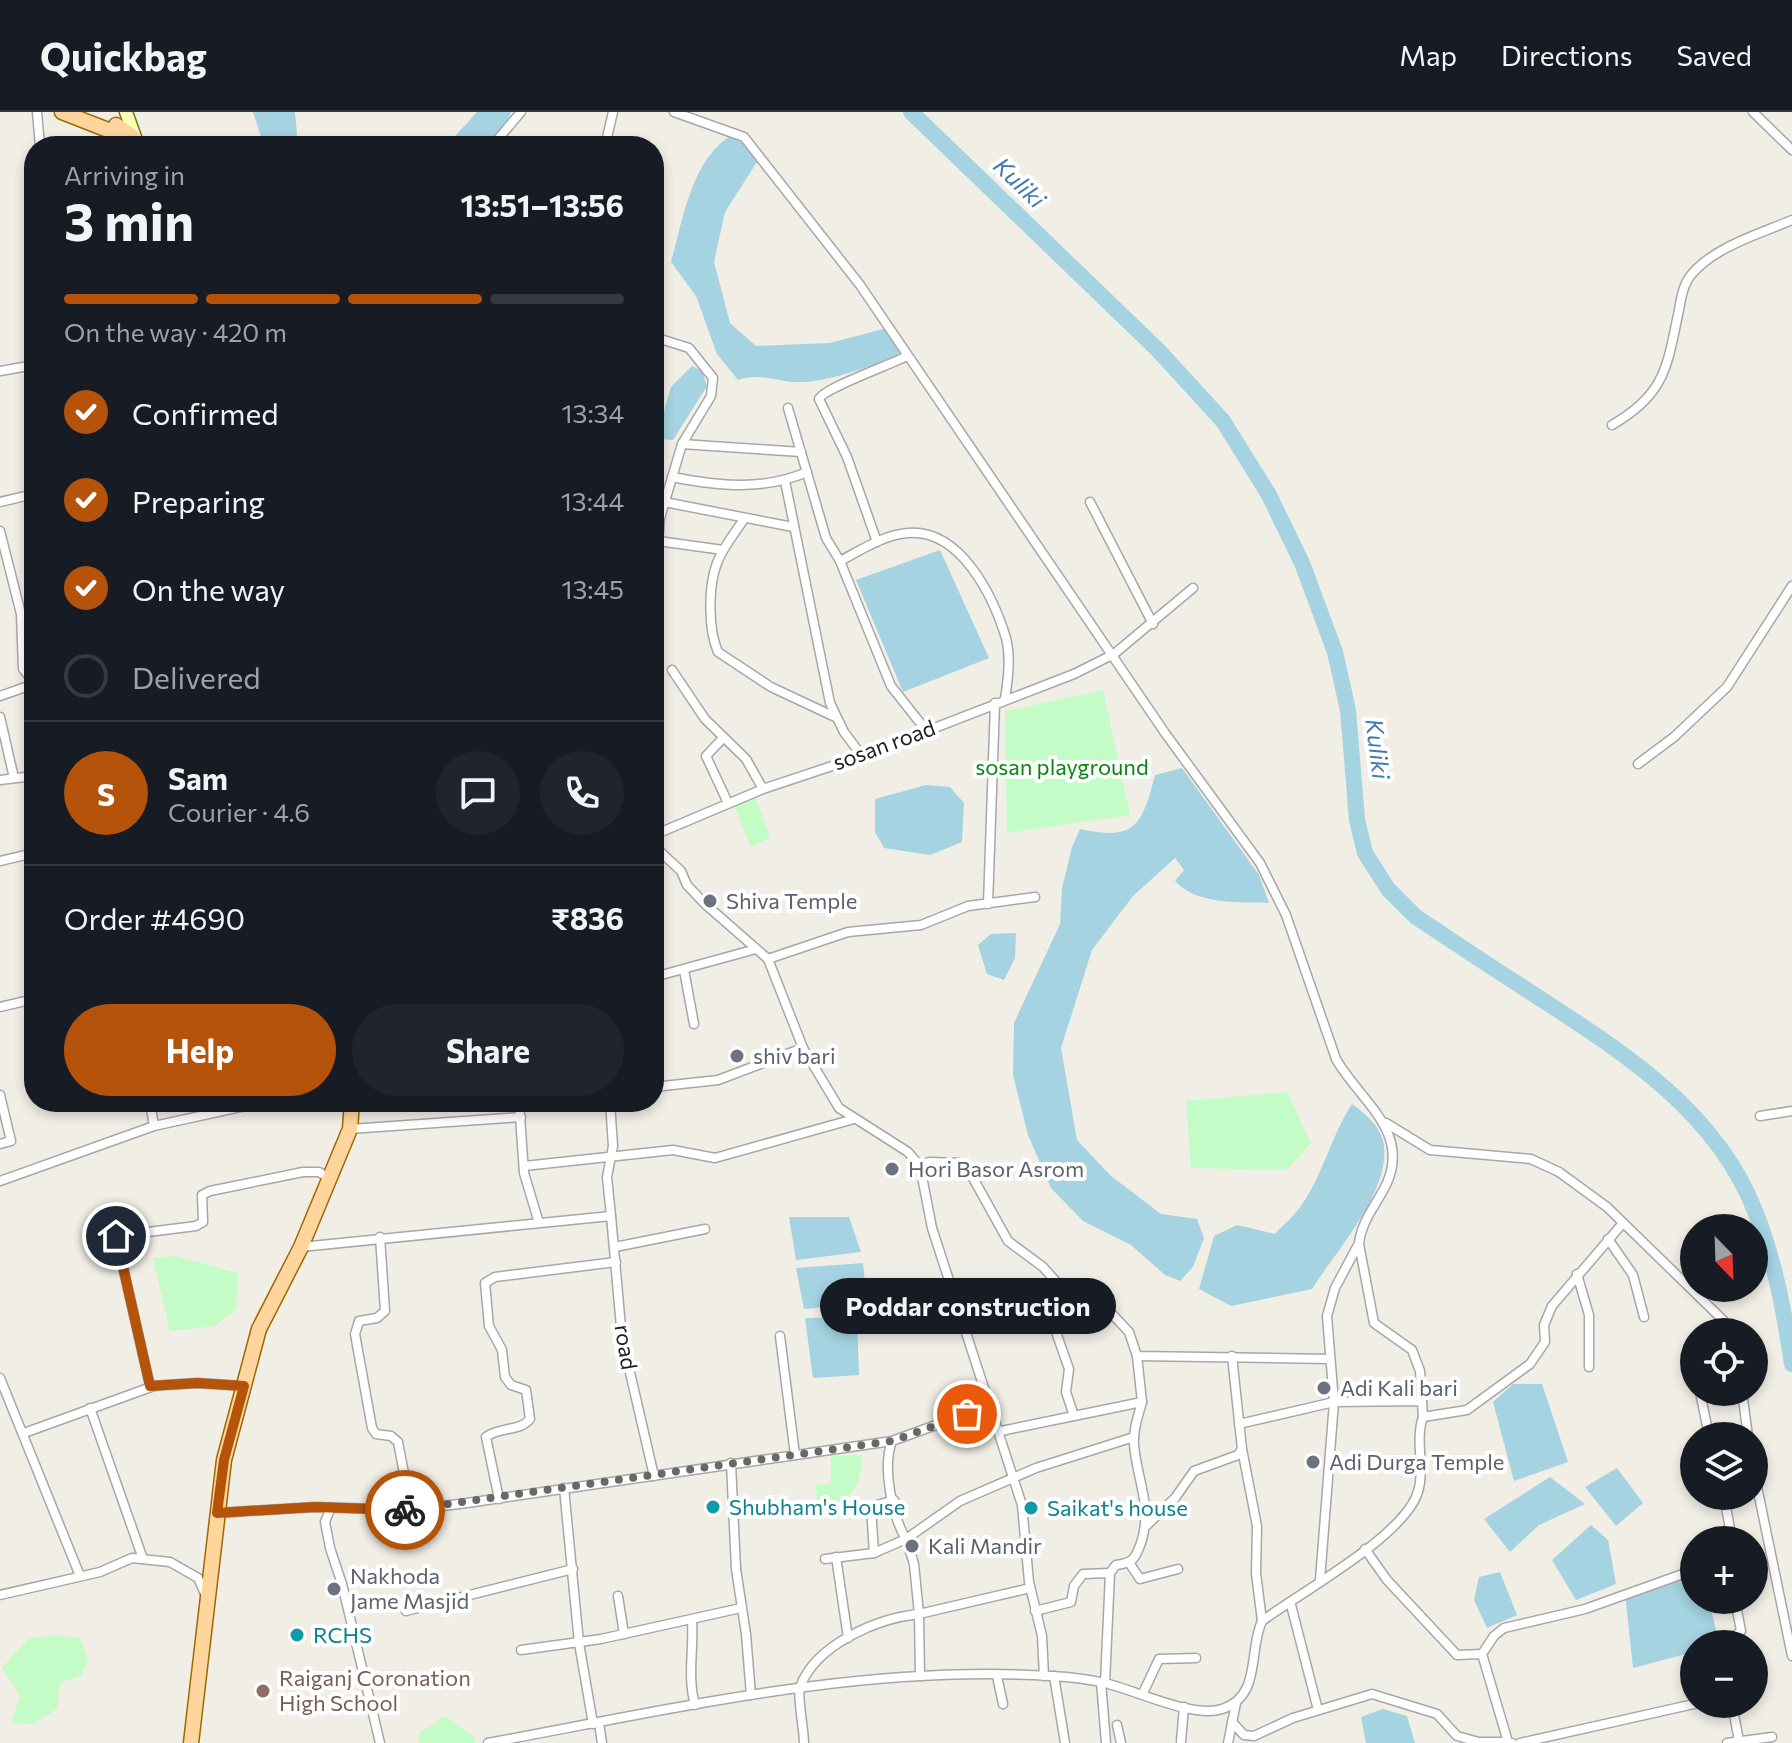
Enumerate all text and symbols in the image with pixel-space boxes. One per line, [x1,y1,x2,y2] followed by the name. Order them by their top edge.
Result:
[40,32,207,79] text: Quickbag
[1399,38,1457,72] text: Map
[1501,38,1632,72] text: Directions
[1676,38,1752,72] text: Saved
[988,150,1053,214] water label: Kuliki
[64,159,185,190] text: Arriving in
[461,186,624,223] text: 13:51–13:56
[64,188,194,252] text: 3 min
[64,316,287,347] text: On the way · 420 m
[64,390,108,434] icon: check
[132,394,279,431] text: Confirmed
[561,397,624,428] text: 13:34
[64,478,108,522] icon: check
[132,482,265,519] text: Preparing
[561,485,624,516] text: 13:44
[64,566,108,610] icon: check
[132,570,285,607] text: On the way
[561,573,624,604] text: 13:45
[132,658,261,695] text: Delivered
[829,714,939,776] street label: sosan road
[1360,717,1397,781] water label: Kuliki
[436,751,520,835] button: chat
[540,751,624,835] button: phone
[975,753,1149,780] park label: sosan playground
[168,759,228,796] text: Sam
[97,775,115,812] text: S
[168,796,310,827] text: Courier · 4.6
[726,887,857,914] place label: Shiva Temple
[701,892,719,910] marker: Shiva Temple
[64,899,245,936] text: Order #4690
[551,899,624,936] text: ₹836
[64,1004,336,1096] button: Help
[352,1004,624,1096] button: Share
[753,1042,836,1069] place label: shiv bari
[728,1047,746,1065] marker: shiv bari
[908,1155,1084,1182] place label: Hori Basor Asrom
[883,1160,901,1178] marker: Hori Basor Asrom
[82,1202,150,1270] pin
[94,1214,138,1258] icon: home
[1680,1214,1768,1302] north arrow
[1680,1214,1768,1718] map controls
[819,1278,1115,1334] callout: Poddar construction
[846,1290,1090,1321] text: Poddar construction
[1680,1318,1768,1406] button: locate
[610,1322,643,1372] street label: road
[1340,1374,1458,1401] place label: Adi Kali bari
[1315,1379,1333,1397] marker: Adi Kali bari
[933,1380,1001,1448] pin
[945,1392,989,1436] icon: bag
[1680,1422,1768,1510] button: layers
[1329,1448,1504,1475] place label: Adi Durga Temple
[1304,1453,1322,1471] marker: Adi Durga Temple
[365,1470,445,1550] courier
[383,1488,427,1532] icon: bike
[729,1493,905,1520] place label: Shubham's House
[1047,1494,1188,1521] place label: Saikat's house
[704,1498,722,1516] marker: Shubham's House
[1022,1499,1040,1517] marker: Saikat's house
[1680,1526,1768,1614] button: +
[928,1532,1042,1559] place label: Kali Mandir
[903,1537,921,1555] marker: Kali Mandir
[350,1562,469,1614] place label: Nakhoda Jame Masjid
[325,1580,343,1598] marker: Nakhoda Jame Masjid
[313,1621,372,1648] place label: RCHS
[288,1626,306,1644] marker: RCHS
[1680,1630,1768,1718] button: −
[279,1664,471,1716] place label: Raiganj Coronation High School
[254,1682,272,1700] marker: Raiganj Coronation High School

